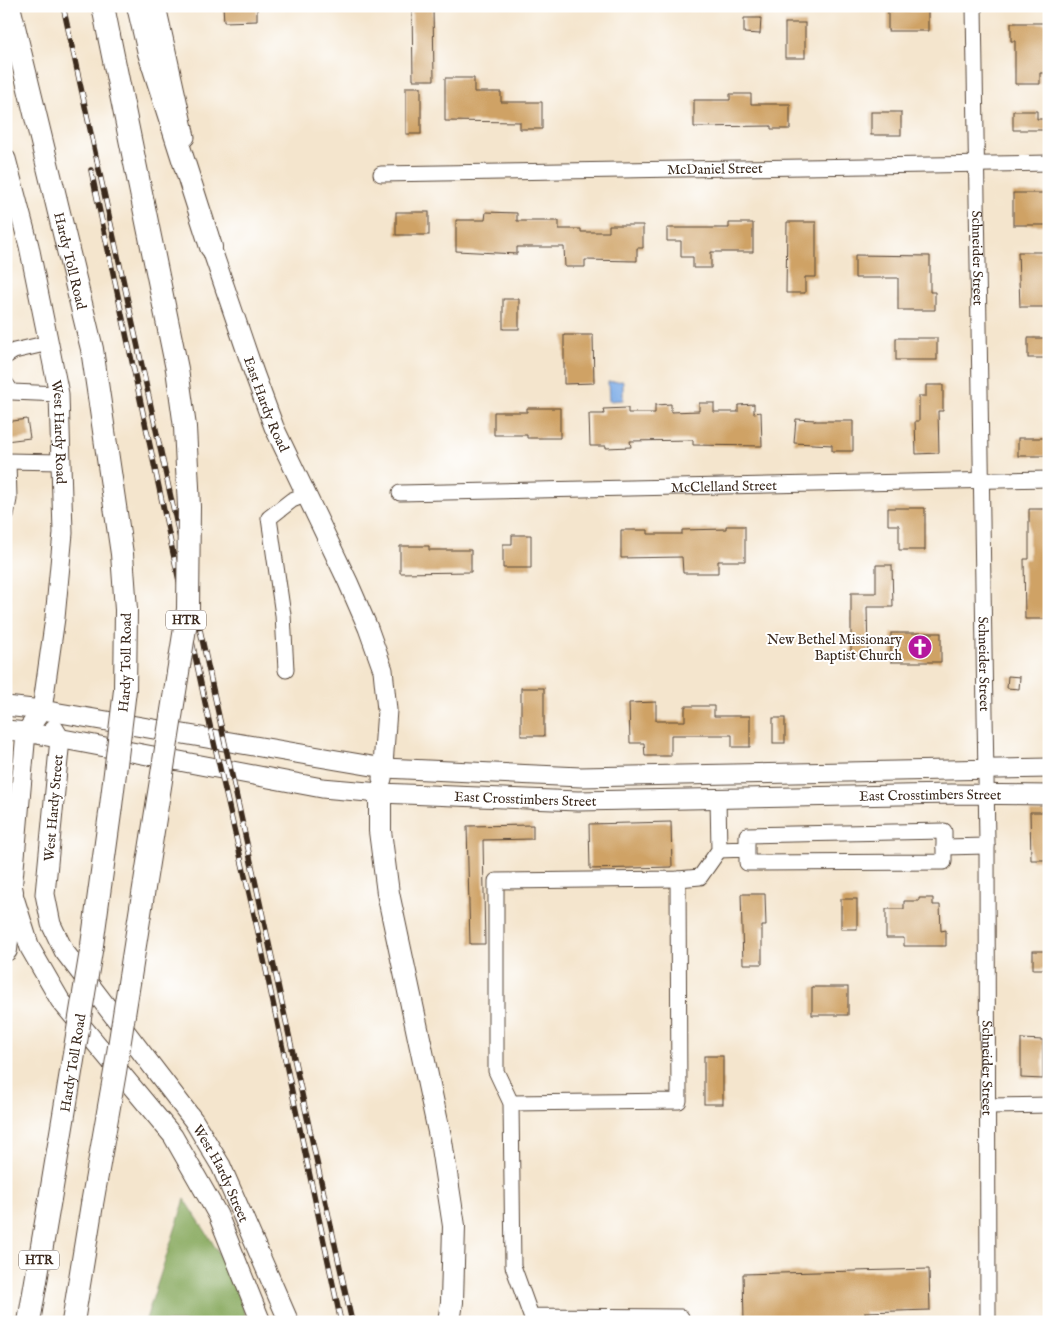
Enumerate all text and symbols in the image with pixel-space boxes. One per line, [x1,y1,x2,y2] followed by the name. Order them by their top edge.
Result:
[667,160,763,179] street label: McDaniel Street
[49,210,90,312] street label: Hardy Toll Road
[967,210,987,306] street label: Schneider Street
[239,354,293,456] street label: East Hardy Road
[46,379,70,485] street label: West Hardy Road
[671,477,777,497] street label: McClelland Street
[166,610,206,630] road number: HTR
[114,612,136,713] street label: Hardy Toll Road
[973,616,993,712] street label: Schneider Street
[767,631,903,665] place label: New Bethel Missionary Baptist Church
[907,634,933,660] church icon: New Bethel Missionary Baptist Church
[40,754,68,862] street label: West Hardy Street
[859,786,1002,806] street label: East Crosstimbers Street
[454,788,597,811] street label: East Crosstimbers Street
[57,1012,91,1114] street label: Hardy Toll Road
[977,1020,996,1116] street label: Schneider Street
[188,1122,252,1225] street label: West Hardy Street
[19,1250,59,1270] road number: HTR

